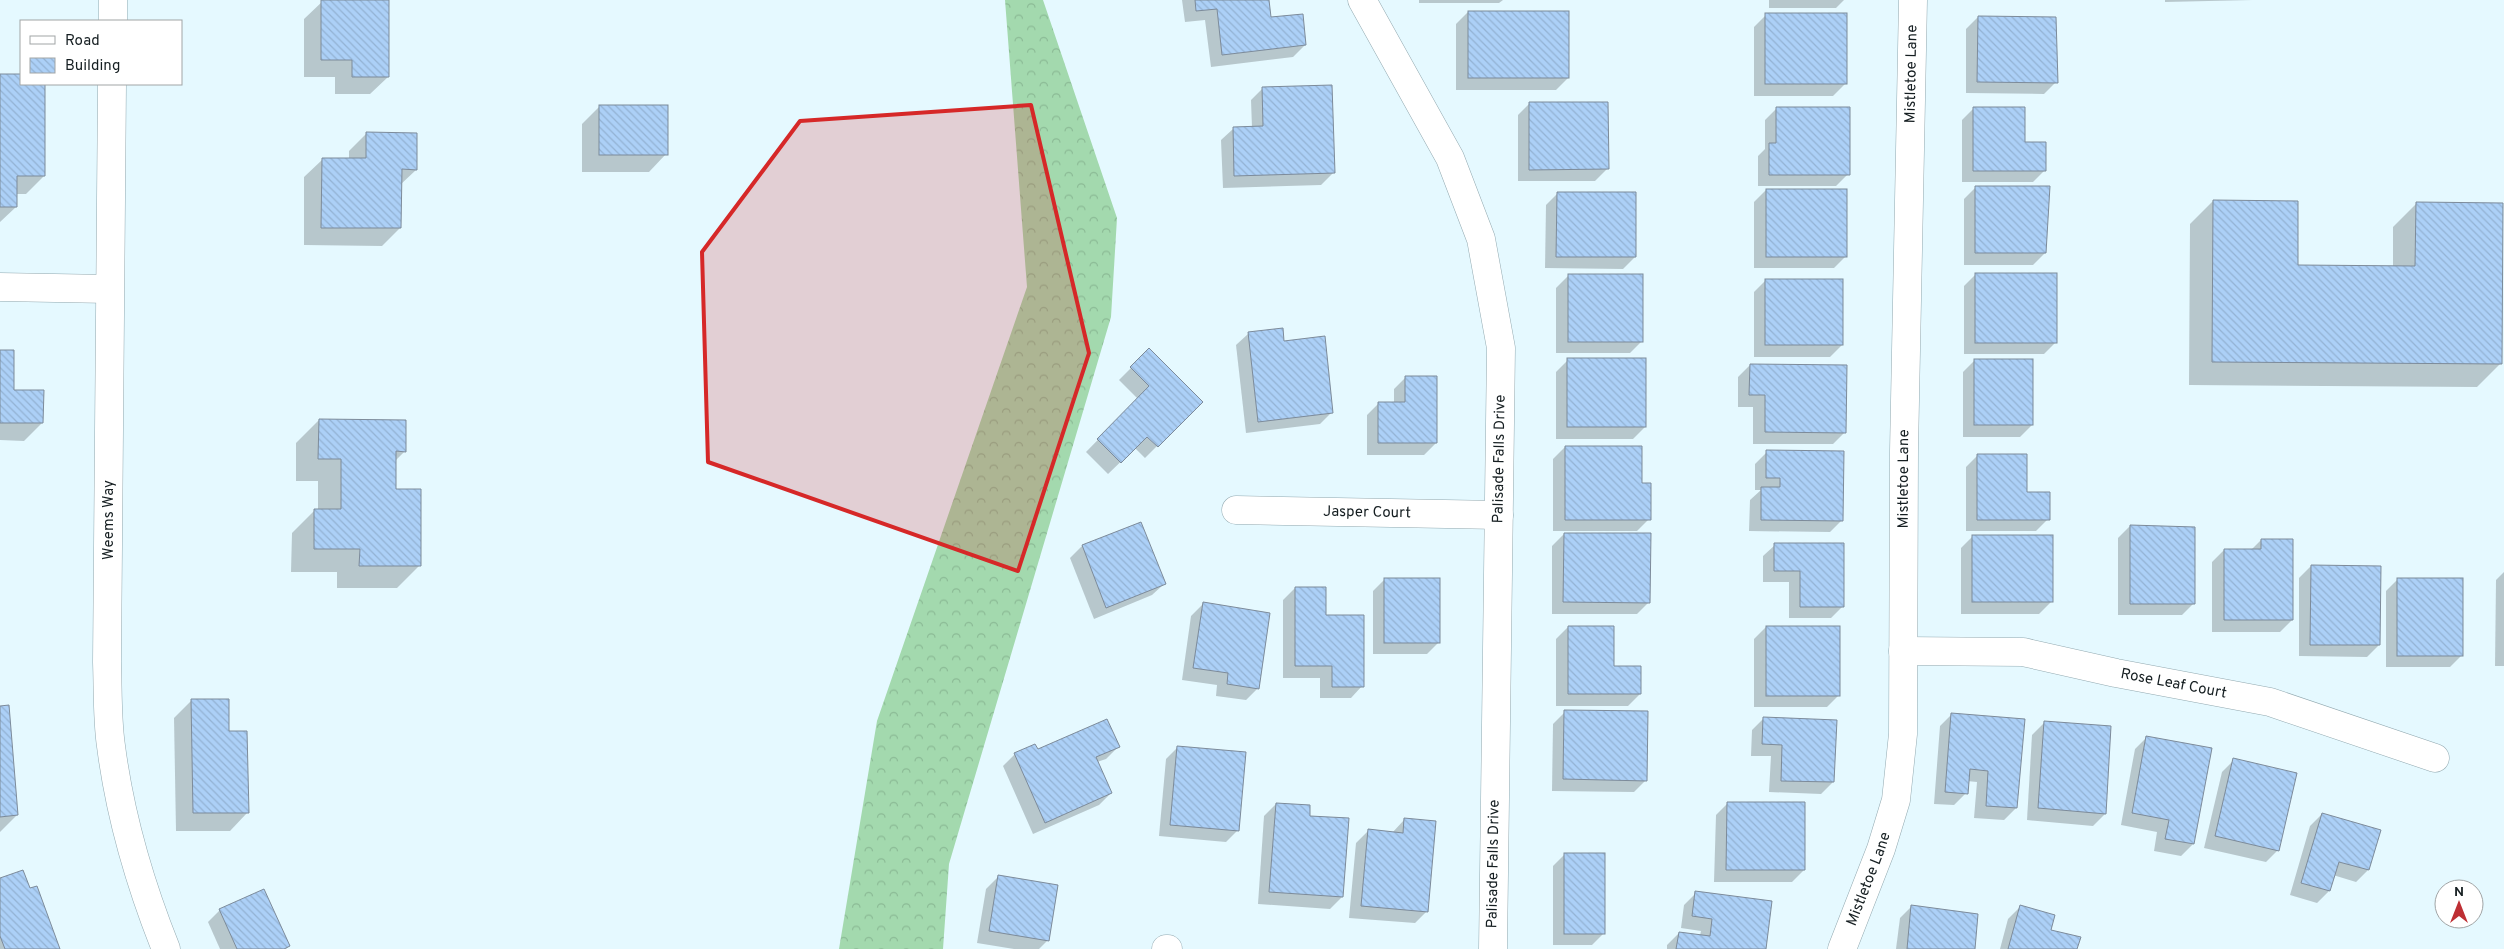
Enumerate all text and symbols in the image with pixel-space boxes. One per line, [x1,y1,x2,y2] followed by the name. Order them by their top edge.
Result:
[20,20,182,85] legend
[1901,24,1922,124] street label: Mistletoe Lane
[65,32,100,51] text: Road
[65,57,120,76] text: Building
[1489,394,1511,524] street label: Palisade Falls Drive
[1894,429,1914,528] street label: Mistletoe Lane
[100,480,119,560] street label: Weems Way
[1323,502,1411,523] street label: Jasper Court
[2119,665,2228,703] street label: Rose Leaf Court
[1483,799,1505,929] street label: Palisade Falls Drive
[1842,830,1895,929] street label: Mistletoe Lane
[2434,879,2484,929] north arrow
[2454,884,2464,901] text: N

